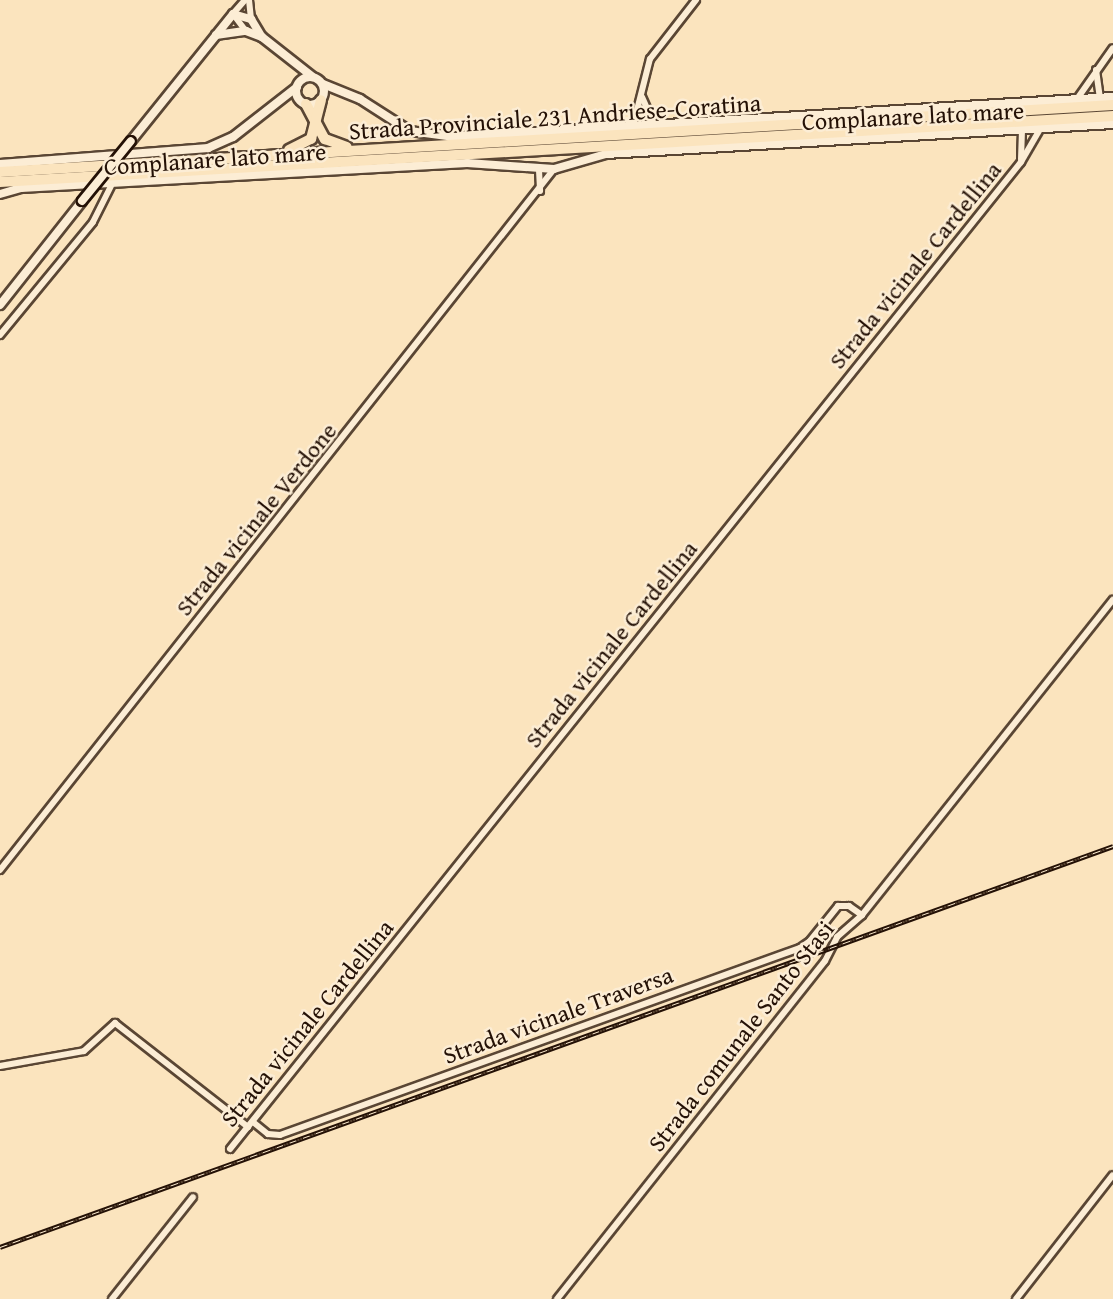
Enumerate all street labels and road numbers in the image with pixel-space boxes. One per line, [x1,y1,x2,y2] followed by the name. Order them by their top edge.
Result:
[348,88,762,146] street label: Strada Provinciale 231 Andriese-Coratina
[801,96,1025,136] street label: Complanare lato mare
[103,137,327,181] street label: Complanare lato mare
[823,156,1007,374] street label: Strada vicinale Cardellina
[169,417,343,621] street label: Strada vicinale Verdone
[519,535,703,753] street label: Strada vicinale Cardellina
[215,914,399,1132] street label: Strada vicinale Cardellina
[642,915,840,1157] street label: Strada comunale Santo Stasi
[439,960,677,1070] street label: Strada vicinale Traversa

